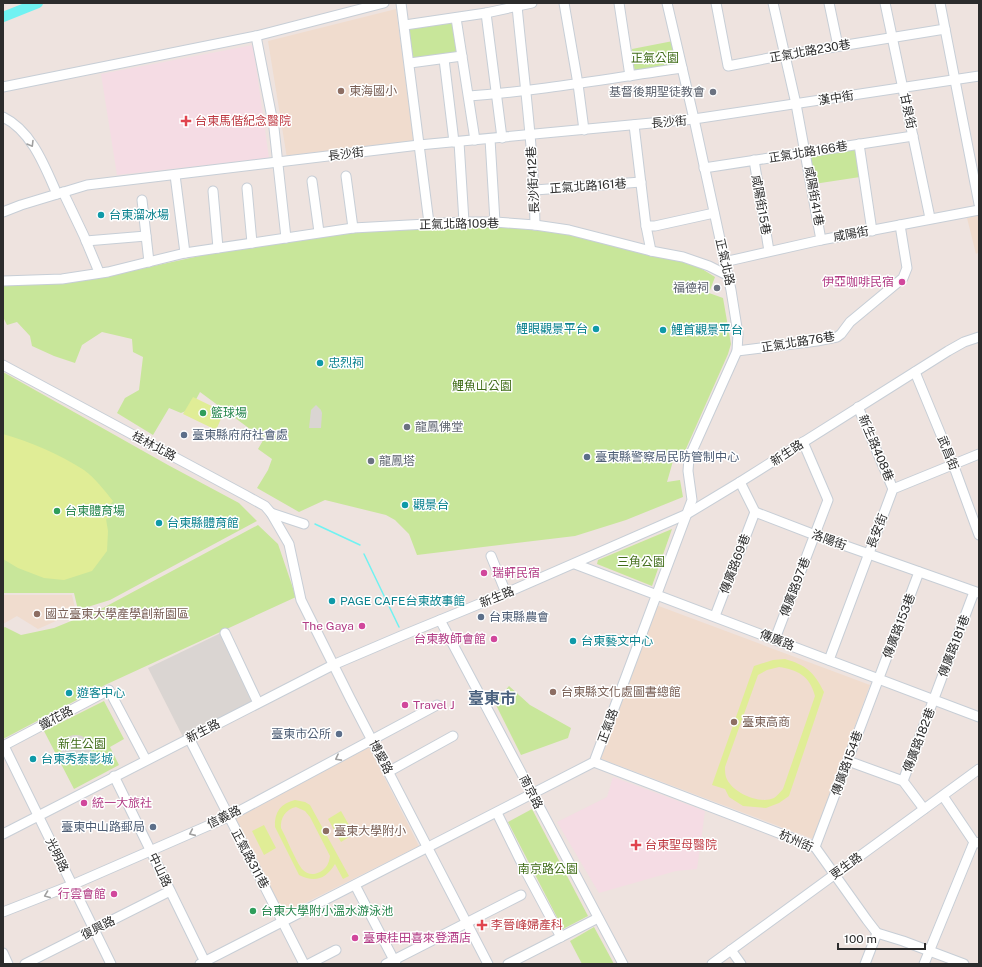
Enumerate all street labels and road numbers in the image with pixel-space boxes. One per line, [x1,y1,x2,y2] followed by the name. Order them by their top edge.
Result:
[768,37,852,65] street label: 正氣北路230巷
[817,88,855,108] street label: 漢中街
[897,92,919,130] street label: 甘泉街
[650,113,688,131] street label: 長沙街
[768,139,848,165] street label: 正氣北路166巷
[327,145,365,163] street label: 長沙街
[524,146,542,214] street label: 長沙街412巷
[802,165,826,227] street label: 咸陽街41巷
[749,174,773,236] street label: 咸陽街15巷
[549,176,627,196] street label: 正氣北路161巷
[419,216,499,232] street label: 正氣北路109巷
[832,224,870,244] street label: 咸陽街
[713,237,737,287] street label: 正氣北路
[760,329,836,355] street label: 正氣北路76巷
[856,413,896,483] street label: 新生路408巷
[130,429,178,463] street label: 桂林北路
[935,434,961,472] street label: 武昌街
[768,437,806,469] street label: 新生路
[864,512,890,550] street label: 長安街
[810,527,848,553] street label: 洛陽街
[717,532,753,596] street label: 傳廣路69巷
[777,555,813,619] street label: 傳廣路97巷
[478,584,516,610] street label: 新生路
[880,592,918,660] street label: 傳廣路153巷
[936,613,972,679] street label: 傳廣路181巷
[758,627,796,653] street label: 傳廣路
[37,703,75,733] street label: 鐵花路
[900,706,938,774] street label: 傳廣路182巷
[595,707,621,745] street label: 正氣路
[184,717,222,745] street label: 新生路
[829,729,865,797] street label: 傳廣路154巷
[367,738,395,776] street label: 博愛路
[517,773,545,811] street label: 南京路
[205,803,243,831] street label: 信義路
[228,827,272,891] street label: 正氣路311巷
[777,827,815,855] street label: 杭州街
[43,836,71,874] street label: 光明路
[827,850,865,882] street label: 更生路
[146,851,174,889] street label: 中山路
[79,914,117,942] street label: 復興路

